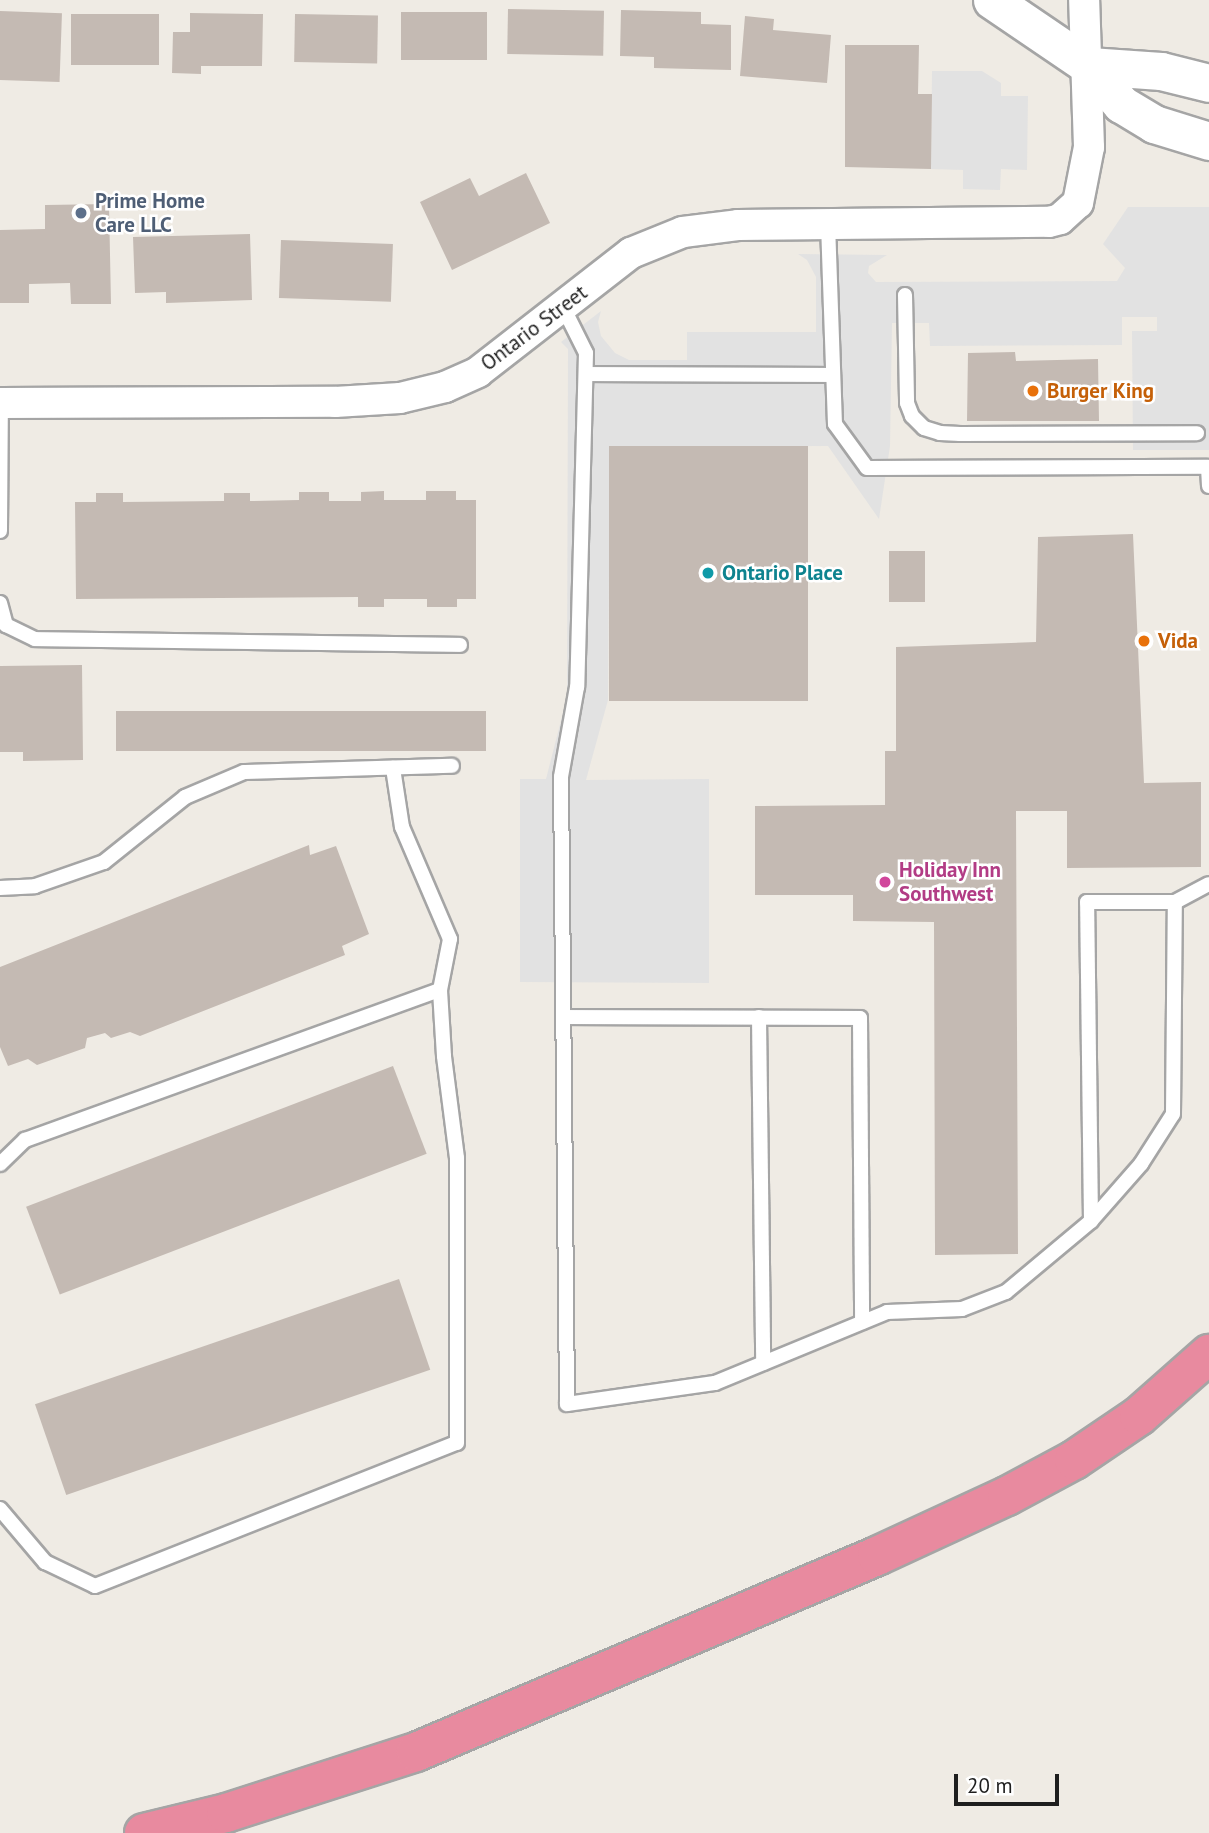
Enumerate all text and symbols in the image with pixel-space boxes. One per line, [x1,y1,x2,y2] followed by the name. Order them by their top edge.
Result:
[95,188,205,238] place label: Prime Home Care LLC
[73,205,89,221] marker: Prime Home Care LLC
[476,280,592,376] street label: Ontario Street
[1047,378,1154,404] place label: Burger King
[1025,383,1041,399] marker: Burger King
[722,560,843,586] place label: Ontario Place
[700,565,716,581] marker: Ontario Place
[1158,628,1198,654] place label: Vida
[1136,633,1152,649] marker: Vida
[899,857,1002,907] place label: Holiday Inn Southwest
[877,874,893,890] marker: Holiday Inn Southwest
[957,1759,1062,1803] scale bar
[967,1772,1013,1799] text: 20 m

